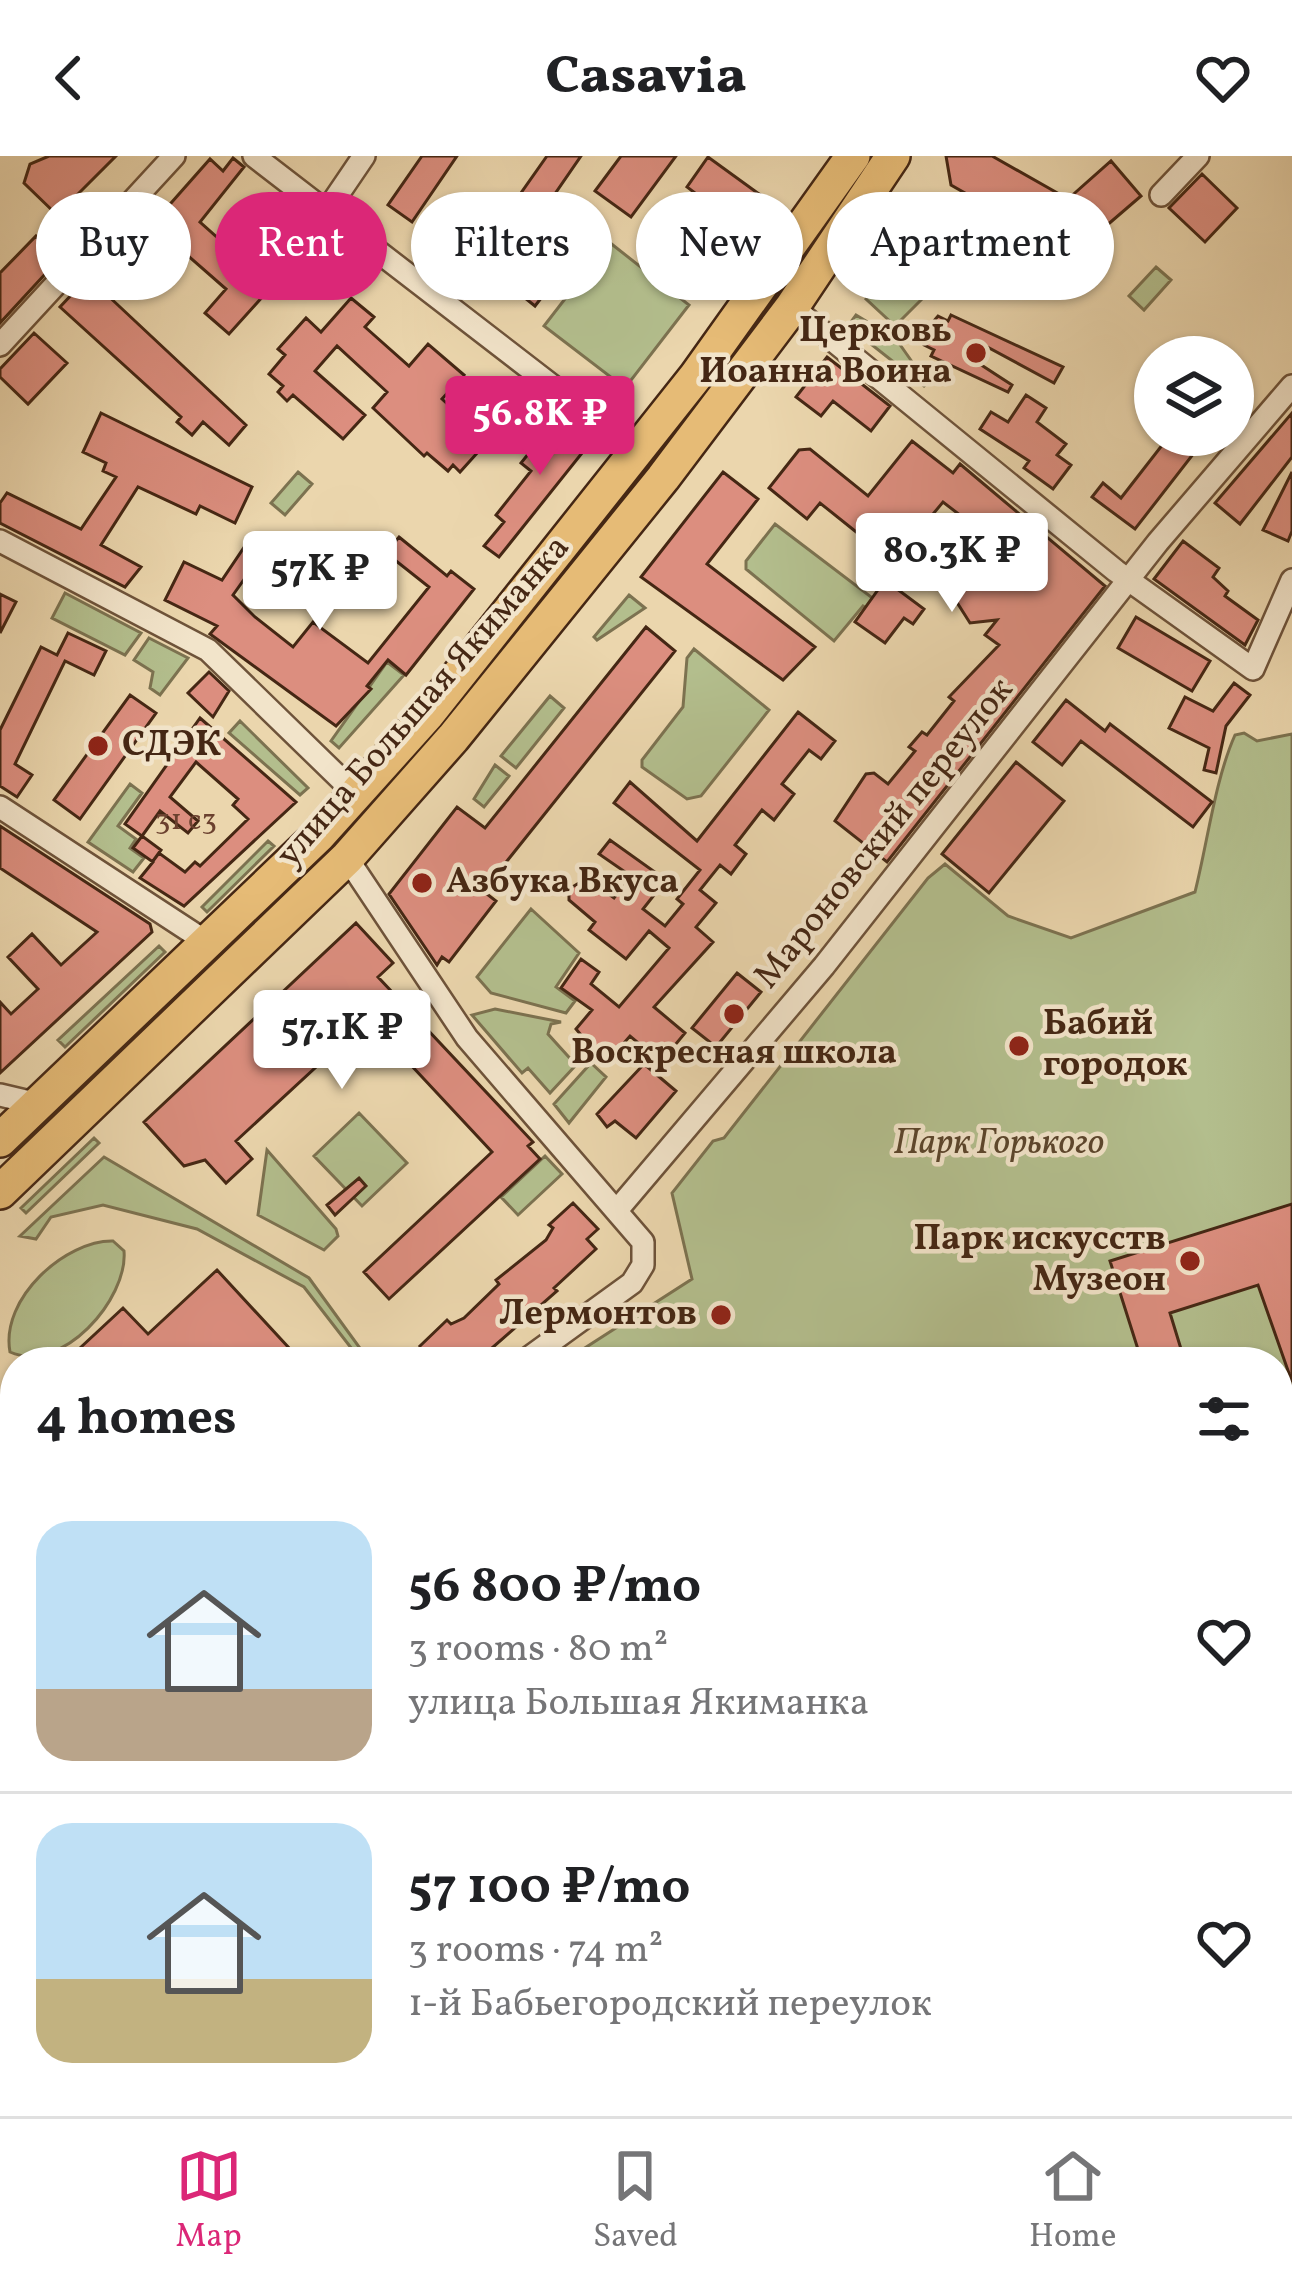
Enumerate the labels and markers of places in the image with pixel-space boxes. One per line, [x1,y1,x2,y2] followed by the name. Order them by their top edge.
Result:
[699,307,952,398] place label: Церковь Иоанна Воина
[963,340,989,366] marker: Церковь Иоанна Воина
[429,376,651,478] pin: 56.8K ₽
[841,513,1063,615] pin: 80.3K ₽
[236,531,404,633] pin: 57K ₽
[122,721,221,771] place label: СДЭК
[85,733,111,759] marker: СДЭК
[446,858,679,908] place label: Азбука Вкуса
[409,870,435,896] marker: Азбука Вкуса
[231,990,453,1092] pin: 57.1K ₽
[1043,1000,1188,1091] place label: Бабий городок
[721,1001,747,1027] marker: Воскресная школа
[571,1029,897,1079] place label: Воскресная школа
[1006,1033,1032,1059] marker: Бабий городок
[913,1215,1166,1306] place label: Парк искусств Музеон
[1177,1248,1203,1274] marker: Парк искусств Музеон
[499,1290,697,1340] place label: Лермонтов
[708,1302,734,1328] marker: Лермонтов

